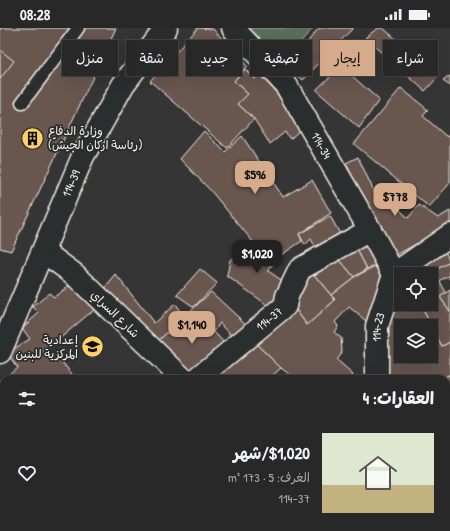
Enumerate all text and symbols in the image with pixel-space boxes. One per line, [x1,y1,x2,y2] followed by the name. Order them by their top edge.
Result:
[20,4,50,25] text: 08:28
[62,40,118,76] chip: منزل
[126,40,178,76] chip: شقة
[186,40,242,76] chip: جديد
[250,40,312,76] chip: تصفية
[320,40,375,76] chip: إيجار
[383,40,438,76] chip: شراء
[48,122,143,153] place label: وزارة الدفاع (رئاسة اركان الجيش)
[19,125,45,151] building icon: وزارة الدفاع (رئاسة اركان الجيش)
[307,129,336,162] street label: 114-34
[231,161,279,195] pin: $596
[244,165,266,183] text: $596
[58,167,84,199] street label: 114-39
[371,183,419,217] pin: $778
[382,187,408,205] text: $778
[224,240,290,274] pin: $1,020
[241,244,273,262] text: $1,020
[394,267,438,363] map controls
[394,267,438,311] button: locate
[86,286,144,342] street label: شارع السراي
[252,303,286,335] street label: 114-37
[368,310,389,342] street label: 114-23
[159,311,225,345] pin: $1,140
[177,315,207,333] text: $1,140
[394,319,438,363] button: layers
[16,331,78,362] place label: إعدادية المركزية للبنين
[80,334,106,360] school or university icon: إعدادية المركزية للبنين
[363,386,434,409] text: العقارات: 4
[16,388,38,410] icon: filters
[233,441,310,464] text: $1,020/شهر
[354,449,402,497] icon: home
[16,462,38,484] icon: heart
[228,468,310,486] text: الغرف: 5 · 173 m²
[278,489,310,507] text: 114-37

